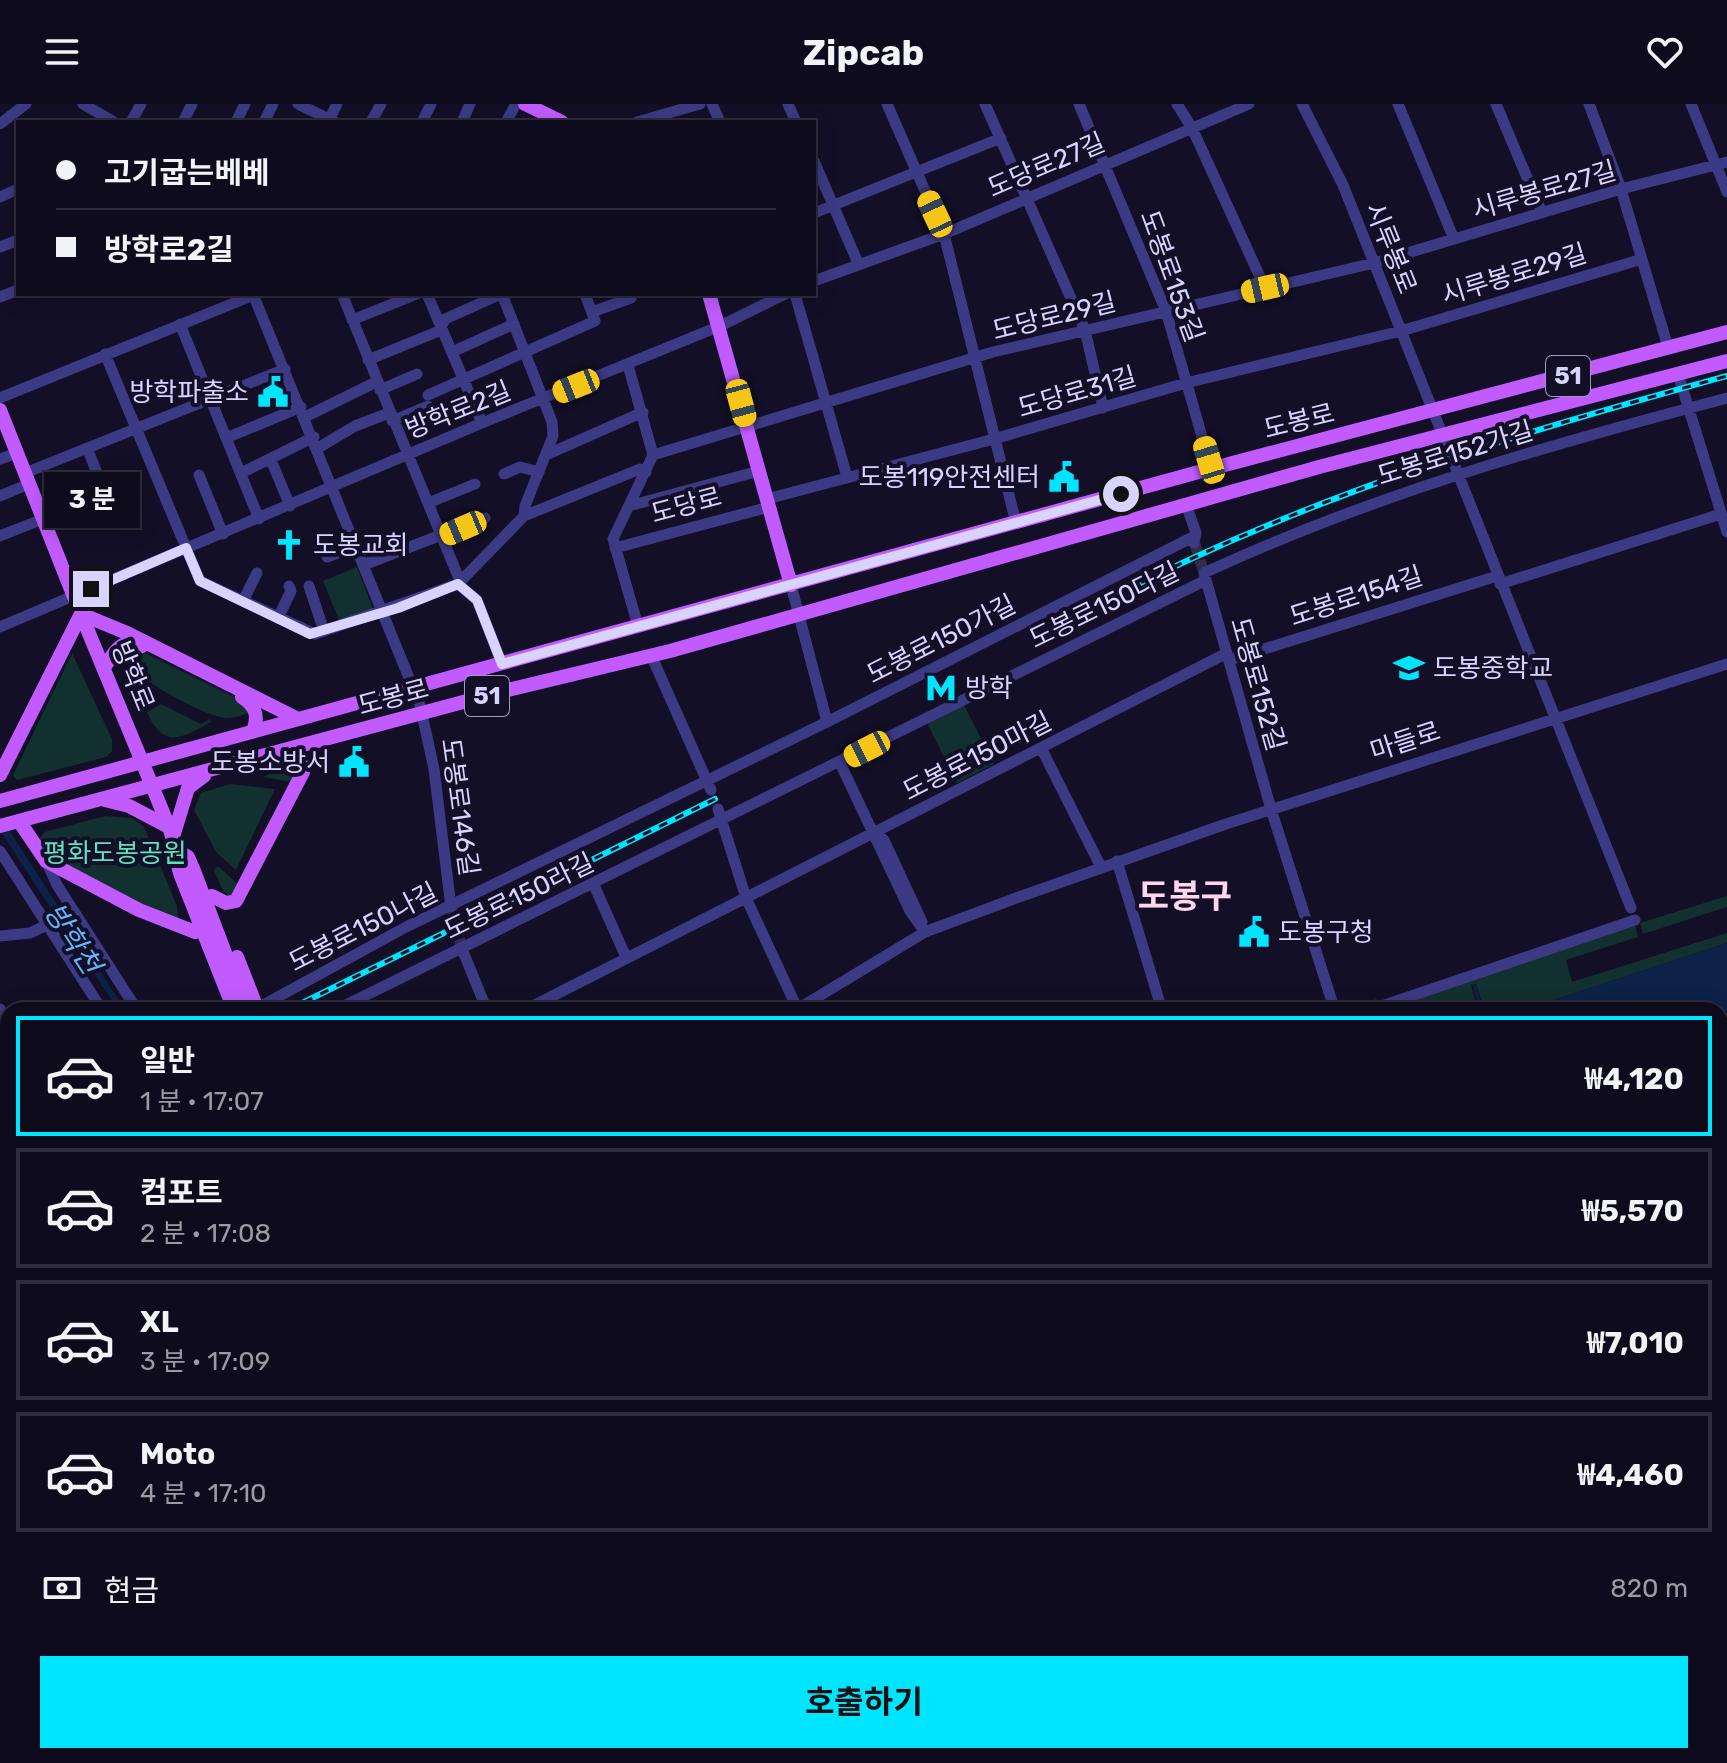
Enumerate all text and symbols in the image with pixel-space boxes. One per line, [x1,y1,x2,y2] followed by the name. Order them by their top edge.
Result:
[40,30,84,74] icon: menu
[1643,30,1687,74] icon: heart
[803,31,924,74] text: Zipcab
[983,127,1109,204] street label: 도당로27길
[104,155,270,191] text: 고기굽는베베
[1469,155,1620,226] street label: 시루봉로27길
[914,187,956,241] car
[1358,198,1423,298] street label: 시루봉로
[1133,206,1210,346] street label: 도봉로153길
[104,232,234,268] text: 방학로2길
[1438,238,1591,311] street label: 시루봉로29길
[1239,271,1291,305] car
[989,286,1119,347] street label: 도당로29길
[1546,356,1590,396] road number: 51
[1014,361,1140,424] street label: 도당로31길
[549,366,603,406] car
[256,375,290,409] public building icon: 방학파출소
[401,375,515,446] street label: 방학로2길
[129,377,249,408] place label: 방학파출소
[723,377,759,429] car
[1261,398,1338,445] street label: 도봉로
[1373,415,1537,492] street label: 도봉로152가길
[1191,434,1227,486] car
[1047,460,1081,494] public building icon: 도봉119안전센터
[859,462,1040,493] place label: 도봉119안전센터
[43,473,139,529] callout: 3 분
[1103,476,1139,512] route start
[647,481,725,530] street label: 도당로
[69,484,115,515] text: 3 분
[436,508,490,548] car
[272,528,306,562] church icon: 도봉교회
[313,530,409,561] place label: 도봉교회
[1024,556,1184,655] street label: 도봉로150다길
[1286,560,1427,633] street label: 도봉로154길
[73,571,109,607] route end
[862,589,1021,690] street label: 도봉로150가길
[1224,614,1291,755] street label: 도봉로152길
[105,637,160,715] street label: 방학로
[1392,651,1426,685] school or university icon: 도봉중학교
[1433,653,1553,684] place label: 도봉중학교
[924,671,958,705] metro station icon: 방학
[354,673,432,722] street label: 도봉로
[965,673,1013,704] place label: 방학
[465,676,509,716] road number: 51
[898,706,1057,807] street label: 도봉로150마길
[1366,716,1444,767] street label: 마들로
[840,727,894,771] car
[435,736,485,878] street label: 도봉로146길
[337,745,371,779] public building icon: 도봉소방서
[210,747,330,778] place label: 도봉소방서
[43,838,187,869] park label: 평화도봉공원
[439,847,599,946] street label: 도봉로150라길
[1138,876,1232,917] district label: 도봉구
[284,877,443,978] street label: 도봉로150나길
[38,897,109,982] water label: 방학천
[1237,915,1271,949] public building icon: 도봉구청
[1278,917,1374,948] place label: 도봉구청
[44,1040,116,1112] icon: car
[140,1043,195,1079] text: 일반
[1585,1061,1684,1097] text: ₩4,120
[140,1086,264,1117] text: 1 분 · 17:07
[44,1172,116,1244] icon: car
[140,1175,223,1211] text: 컴포트
[1582,1193,1684,1229] text: ₩5,570
[140,1218,271,1249] text: 2 분 · 17:08
[44,1304,116,1376] icon: car
[140,1304,179,1340] text: XL
[1587,1325,1684,1361] text: ₩7,010
[140,1346,270,1377] text: 3 분 · 17:09
[44,1436,116,1508] icon: car
[140,1436,215,1472] text: Moto
[1577,1457,1684,1493] text: ₩4,460
[140,1478,267,1509] text: 4 분 · 17:10
[40,1566,84,1610] icon: cash
[104,1573,159,1609] text: 현금
[1610,1573,1688,1604] text: 820 m
[40,1656,1688,1748] button: 호출하기

